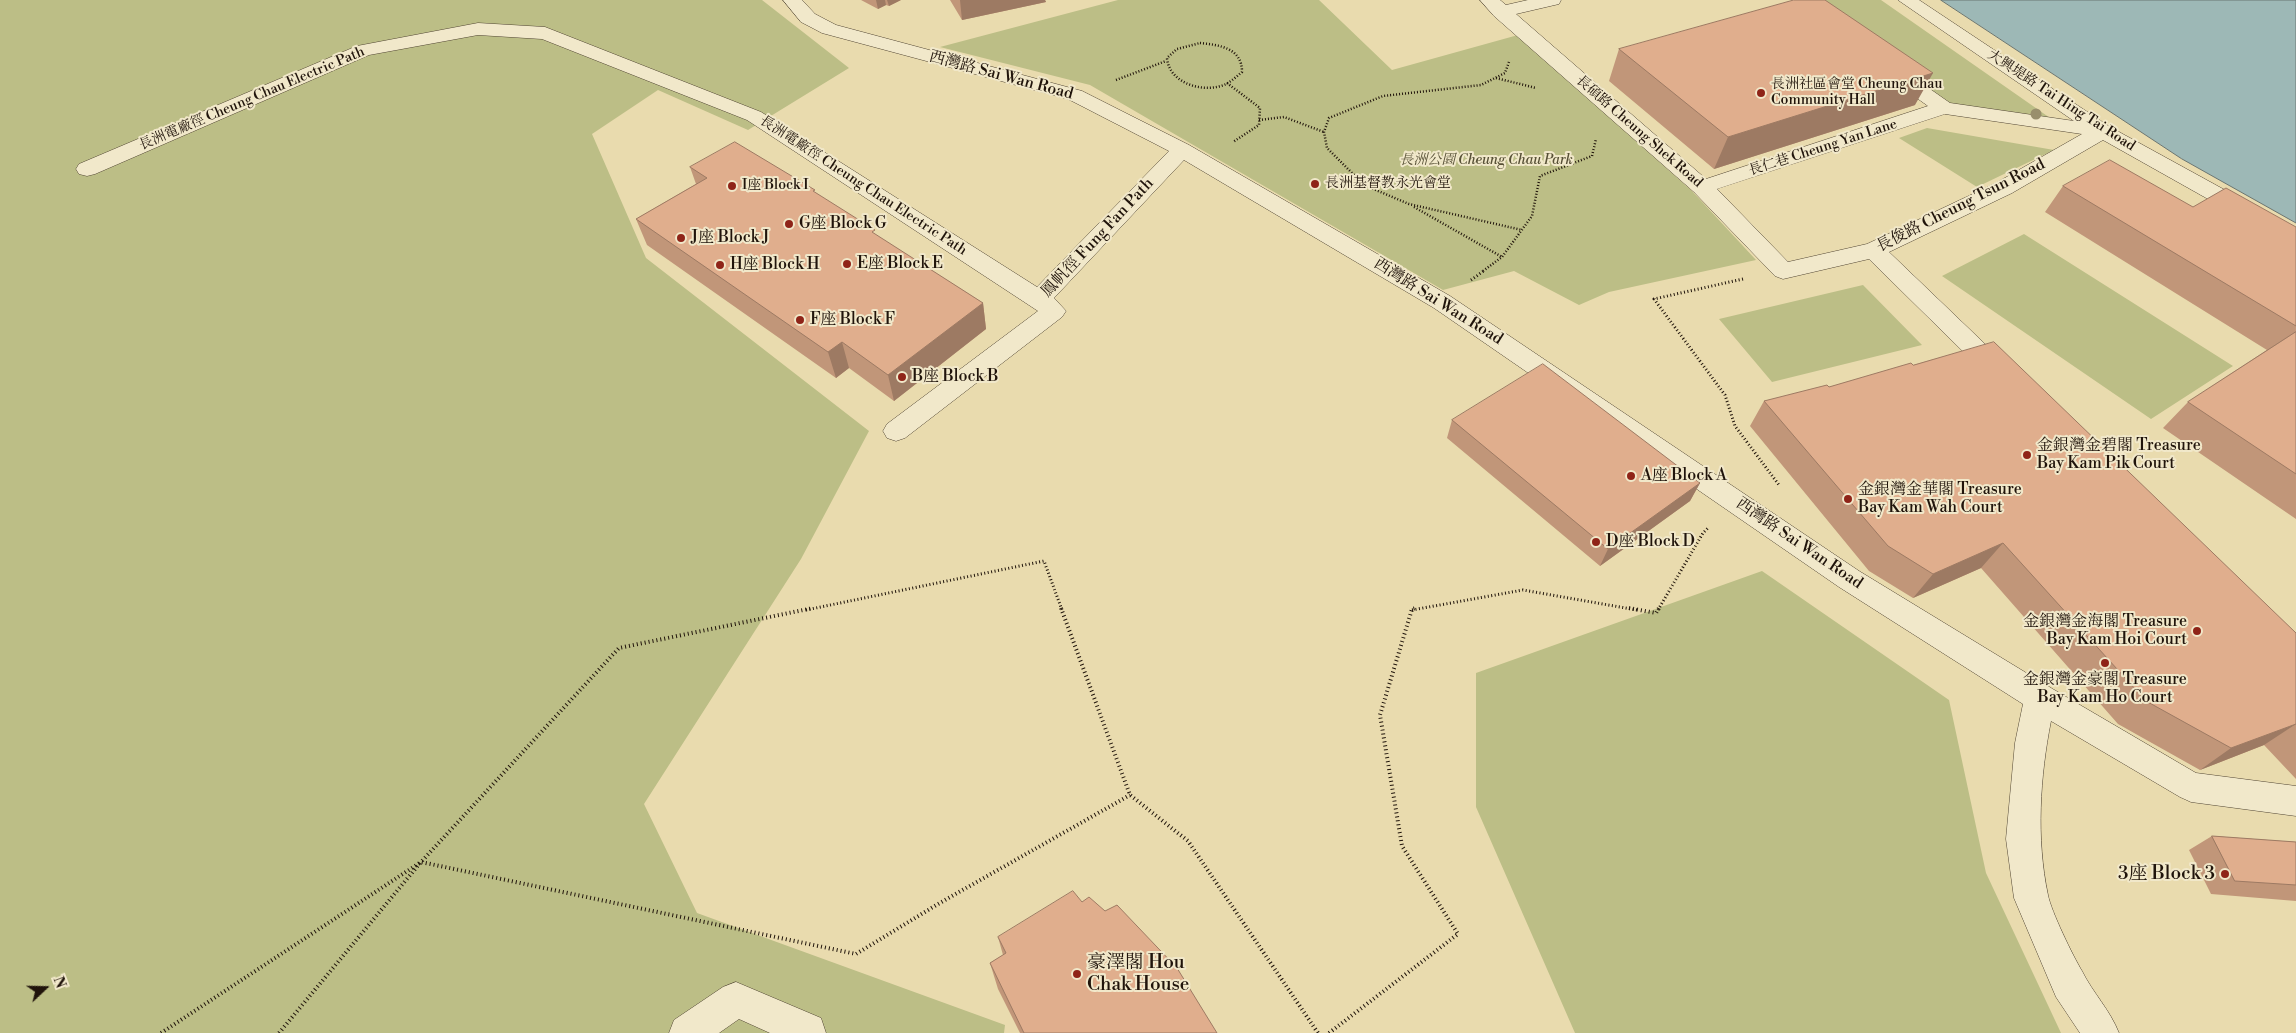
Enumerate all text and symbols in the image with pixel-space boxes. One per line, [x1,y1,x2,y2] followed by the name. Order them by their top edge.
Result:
[137,44,367,154] street label: 長洲電廠徑 Cheung Chau Electric Path
[927,47,1075,105] street label: 西灣路 Sai Wan Road
[1984,47,2138,155] street label: 大興堤路 Tai Hing Tai Road
[1572,72,1706,192] street label: 長碩路 Cheung Shek Road
[1771,77,1942,110] place label: 長洲社區會堂 Cheung Chau Community Hall
[1755,87,1767,99] marker: 長洲社區會堂 Cheung Chau Community Hall
[756,113,970,259] street label: 長洲電廠徑 Cheung Chau Electric Path
[1747,116,1899,180] street label: 長仁巷 Cheung Yan Lane
[1399,153,1573,169] park label: 長洲公園 Cheung Chau Park
[1874,155,2048,257] street label: 長俊路 Cheung Tsun Road
[1038,174,1158,302] street label: 鳳帆徑 Fung Fan Path
[1325,176,1451,192] place label: 長洲基督教永光會堂
[742,178,809,194] place label: I座 Block I
[1309,178,1321,190] marker: 長洲基督教永光會堂
[726,180,738,192] marker: I座 Block I
[799,214,887,234] place label: G座 Block G
[783,218,795,230] marker: G座 Block G
[691,228,770,248] place label: J座 Block J
[675,232,687,244] marker: J座 Block J
[857,254,943,274] place label: E座 Block E
[1370,254,1506,350] street label: 西灣路 Sai Wan Road
[730,255,820,275] place label: H座 Block H
[841,258,853,270] marker: E座 Block E
[714,259,726,271] marker: H座 Block H
[810,310,895,330] place label: F座 Block F
[794,314,806,326] marker: F座 Block F
[912,367,998,387] place label: B座 Block B
[896,371,908,383] marker: B座 Block B
[2037,436,2201,474] place label: 金銀灣金碧閣 Treasure Bay Kam Pik Court
[2021,449,2033,461] marker: 金銀灣金碧閣 Treasure Bay Kam Pik Court
[1641,466,1727,486] place label: A座 Block A
[1625,470,1637,482] marker: A座 Block A
[1858,480,2022,518] place label: 金銀灣金華閣 Treasure Bay Kam Wah Court
[1842,493,1854,505] marker: 金銀灣金華閣 Treasure Bay Kam Wah Court
[1732,494,1866,594] street label: 西灣路 Sai Wan Road
[1606,532,1695,552] place label: D座 Block D
[1590,536,1602,548] marker: D座 Block D
[2023,612,2187,650] place label: 金銀灣金海閣 Treasure Bay Kam Hoi Court
[2191,625,2203,637] marker: 金銀灣金海閣 Treasure Bay Kam Hoi Court
[2099,657,2111,669] marker: 金銀灣金豪閣 Treasure Bay Kam Ho Court
[2023,670,2187,708] place label: 金銀灣金豪閣 Treasure Bay Kam Ho Court
[2118,863,2215,885] place label: 3座 Block 3
[2219,868,2231,880] marker: 3座 Block 3
[1087,952,1189,996] place label: 豪澤閣 Hou Chak House
[20,963,70,1013] north arrow
[1071,968,1083,980] marker: 豪澤閣 Hou Chak House
[49,974,69,991] text: N

